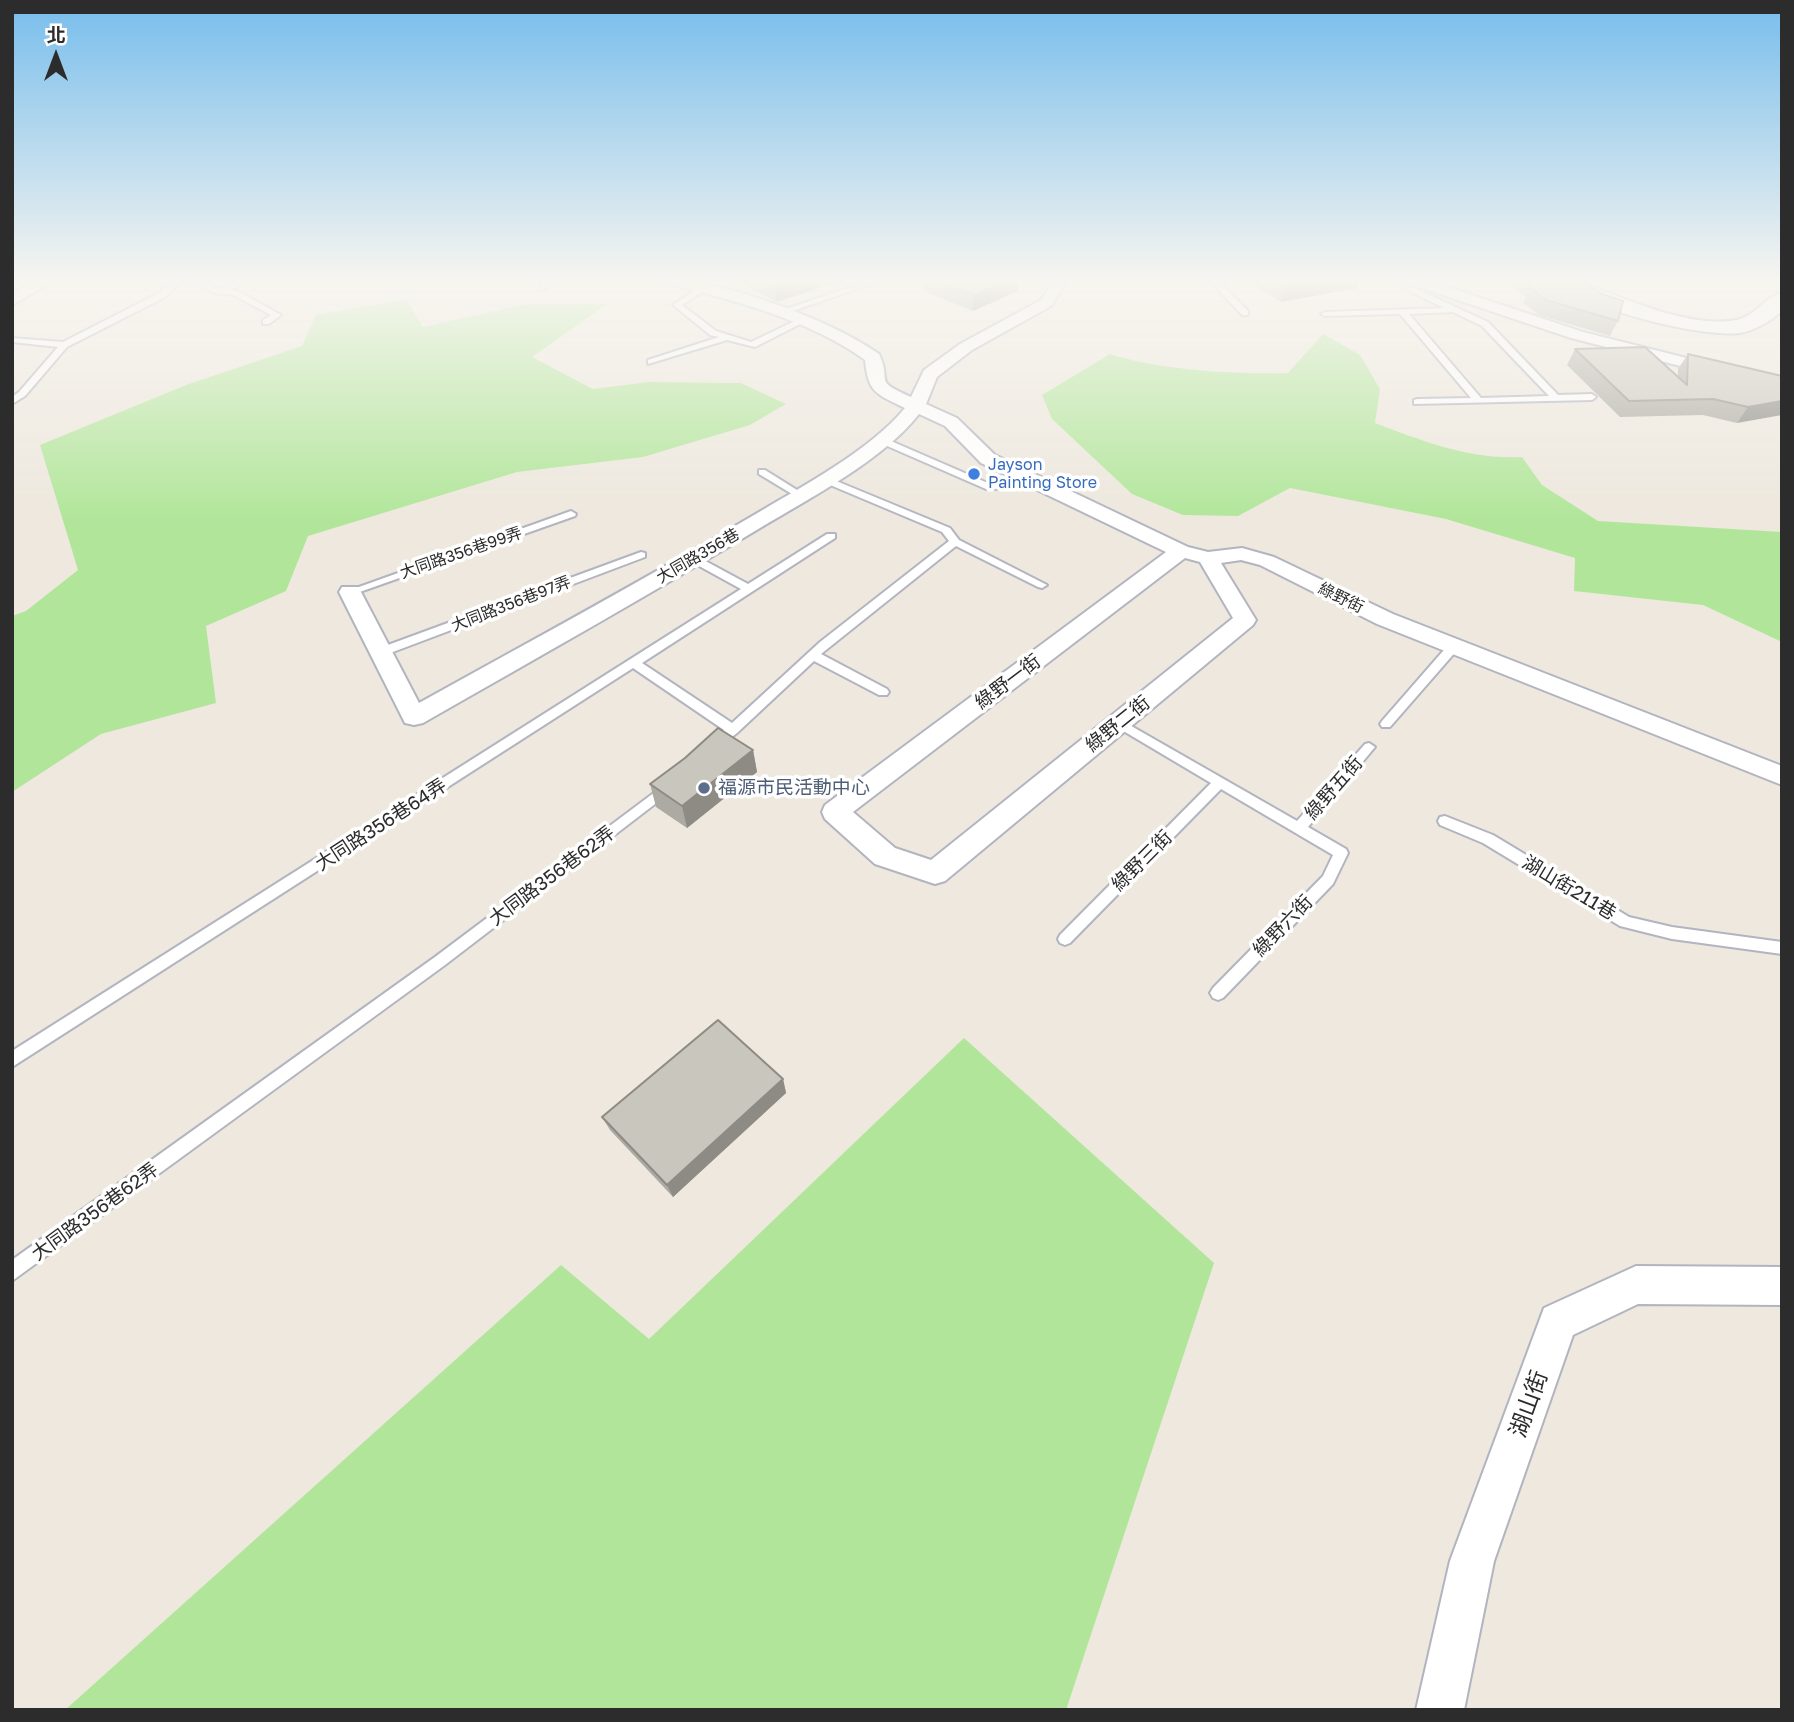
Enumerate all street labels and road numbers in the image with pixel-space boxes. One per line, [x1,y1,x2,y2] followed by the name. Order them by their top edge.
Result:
[398,523,524,583] street label: 大同路356巷99弄
[653,525,743,587] street label: 大同路356巷
[449,572,573,636] street label: 大同路356巷97弄
[1315,579,1367,617] street label: 綠野街
[971,650,1045,714] street label: 綠野一街
[1081,691,1155,757] street label: 綠野二街
[1300,752,1368,824] street label: 綠野五街
[311,774,451,876] street label: 大同路356巷64弄
[485,821,619,931] street label: 大同路356巷62弄
[1107,826,1177,896] street label: 綠野三街
[1518,851,1620,925] street label: 湖山街211巷
[1248,891,1318,961] street label: 綠野六街
[27,1158,163,1266] street label: 大同路356巷62弄
[1504,1367,1554,1441] street label: 湖山街

